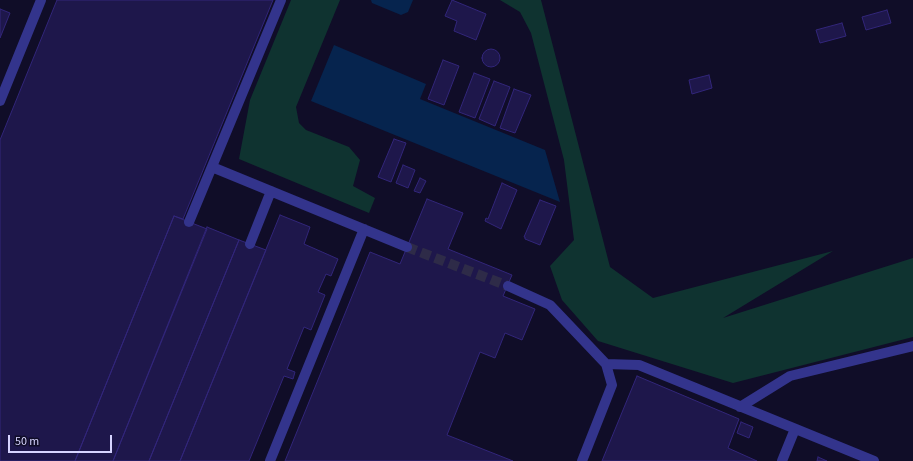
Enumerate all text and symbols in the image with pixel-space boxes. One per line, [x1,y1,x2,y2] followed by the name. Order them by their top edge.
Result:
[10,427,114,453] scale bar
[15,433,39,450] text: 50 m

